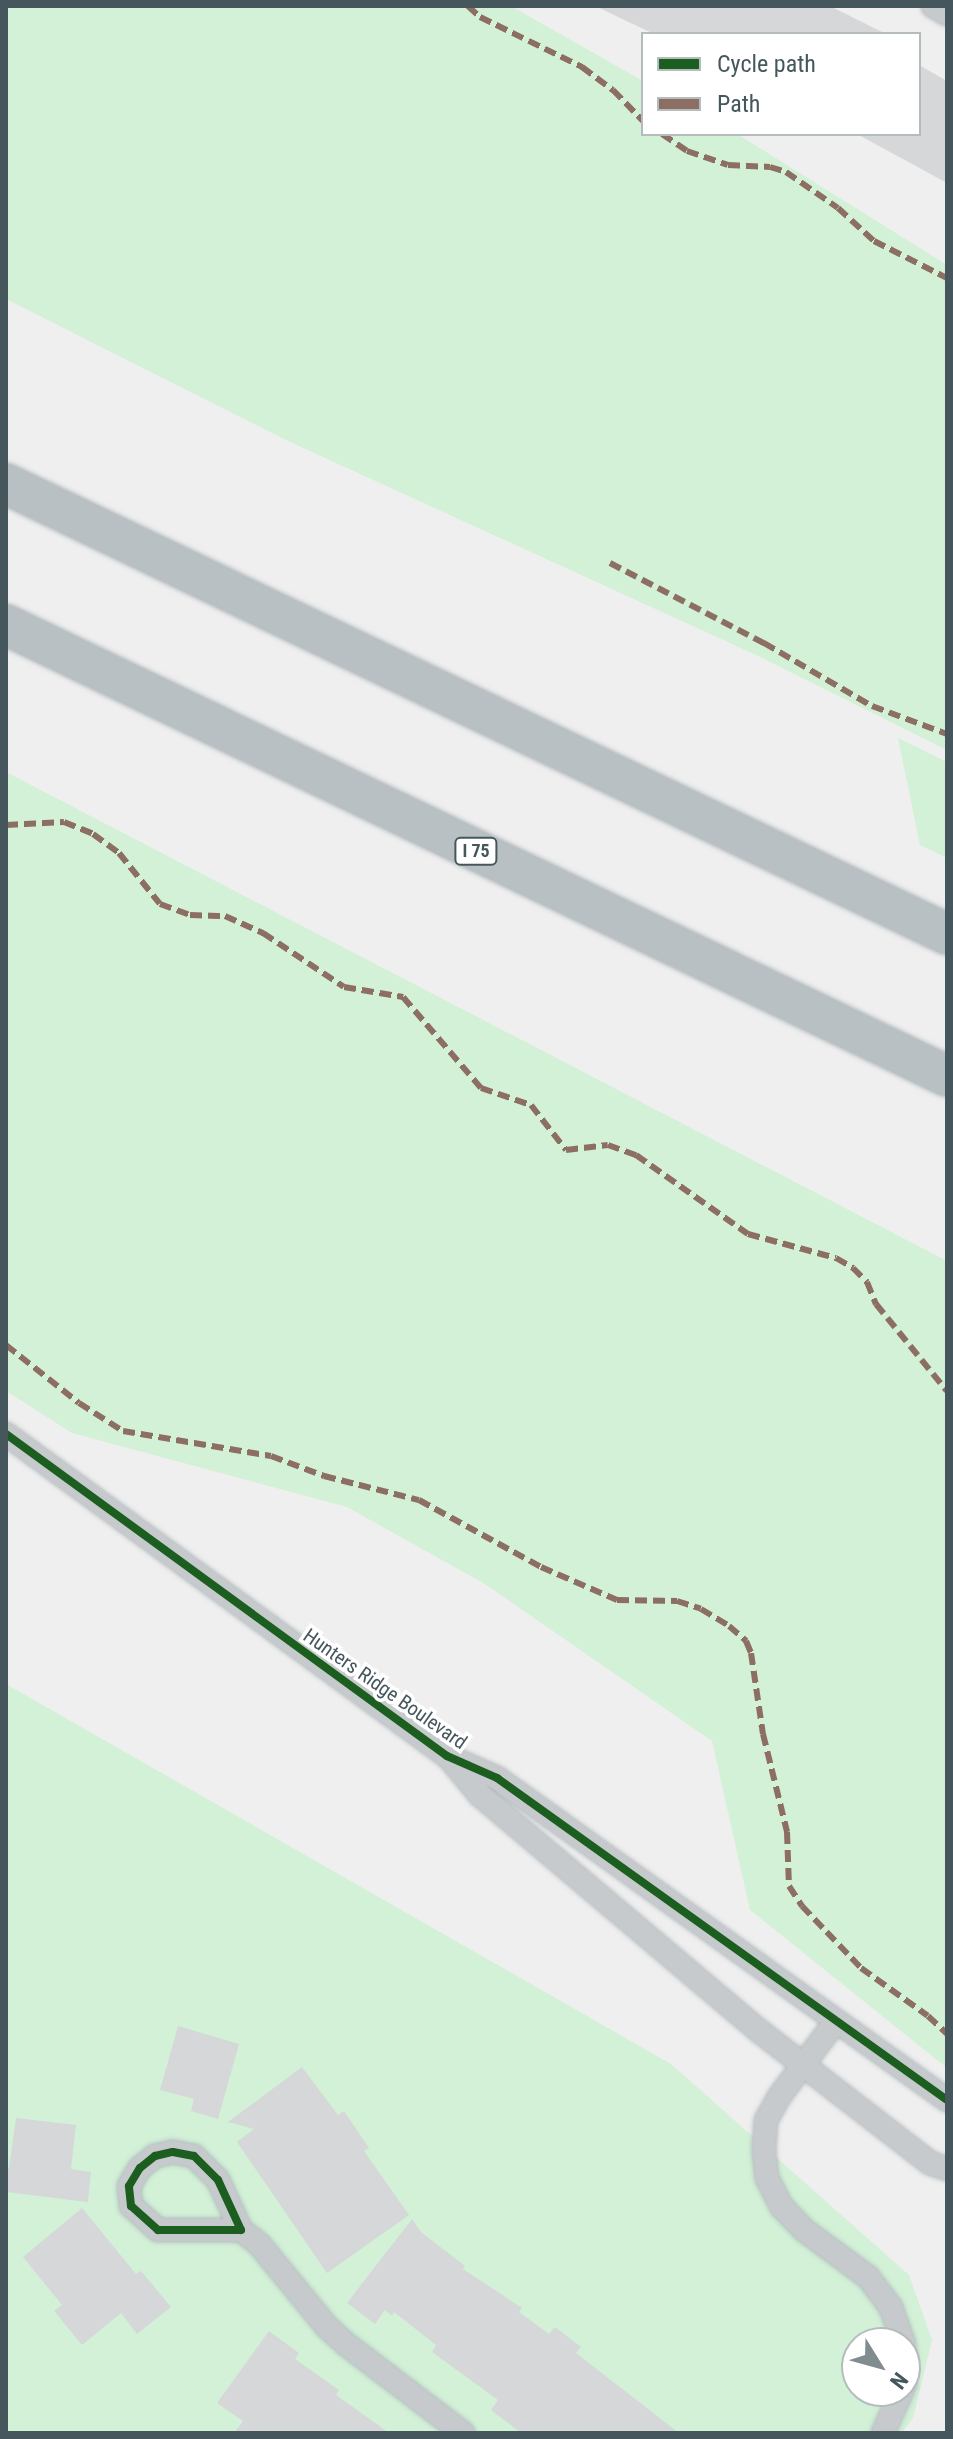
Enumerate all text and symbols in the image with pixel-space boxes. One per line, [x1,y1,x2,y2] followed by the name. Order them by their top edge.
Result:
[641,32,921,136] legend
[717,50,816,78] text: Cycle path
[717,90,760,118] text: Path
[454,837,498,865] road number: I 75
[299,1624,471,1754] street label: Hunters Ridge Boulevard
[841,2327,921,2407] north arrow
[885,2368,913,2393] text: N

